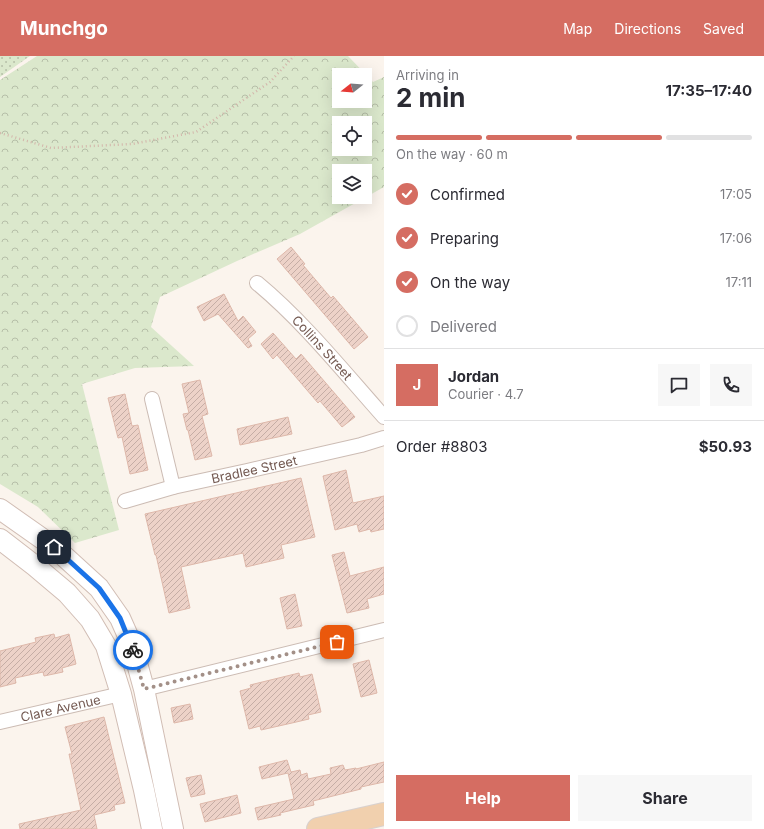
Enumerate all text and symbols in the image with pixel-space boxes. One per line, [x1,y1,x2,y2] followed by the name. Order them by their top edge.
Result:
[20,17,108,40] text: Munchgo
[563,20,592,37] text: Map
[614,20,681,37] text: Directions
[703,20,744,37] text: Saved
[396,67,459,83] text: Arriving in
[332,68,372,108] north arrow
[332,68,372,204] map controls
[666,81,752,100] text: 17:35–17:40
[396,82,466,113] text: 2 min
[332,116,372,156] button: locate
[396,146,508,162] text: On the way · 60 m
[332,164,372,204] button: layers
[396,183,418,205] icon: check
[430,185,505,204] text: Confirmed
[720,186,752,202] text: 17:05
[396,227,418,249] icon: check
[430,229,499,248] text: Preparing
[720,230,752,246] text: 17:06
[396,271,418,293] icon: check
[430,273,510,292] text: On the way
[725,274,752,290] text: 17:11
[289,312,356,383] street label: Collins Street
[430,317,497,336] text: Delivered
[658,364,700,406] button: chat
[710,364,752,406] button: phone
[448,367,499,386] text: Jordan
[413,375,421,394] text: J
[448,386,524,402] text: Courier · 4.7
[396,437,487,456] text: Order #8803
[699,437,752,456] text: $50.93
[210,452,299,487] street label: Bradlee Street
[37,530,71,564] pin
[43,536,65,558] icon: home
[320,625,354,659] pin
[113,630,153,670] courier
[326,631,348,653] icon: bag
[122,639,144,661] icon: bike
[19,691,102,725] street label: Clare Avenue
[396,775,570,821] button: Help
[578,775,752,821] button: Share

